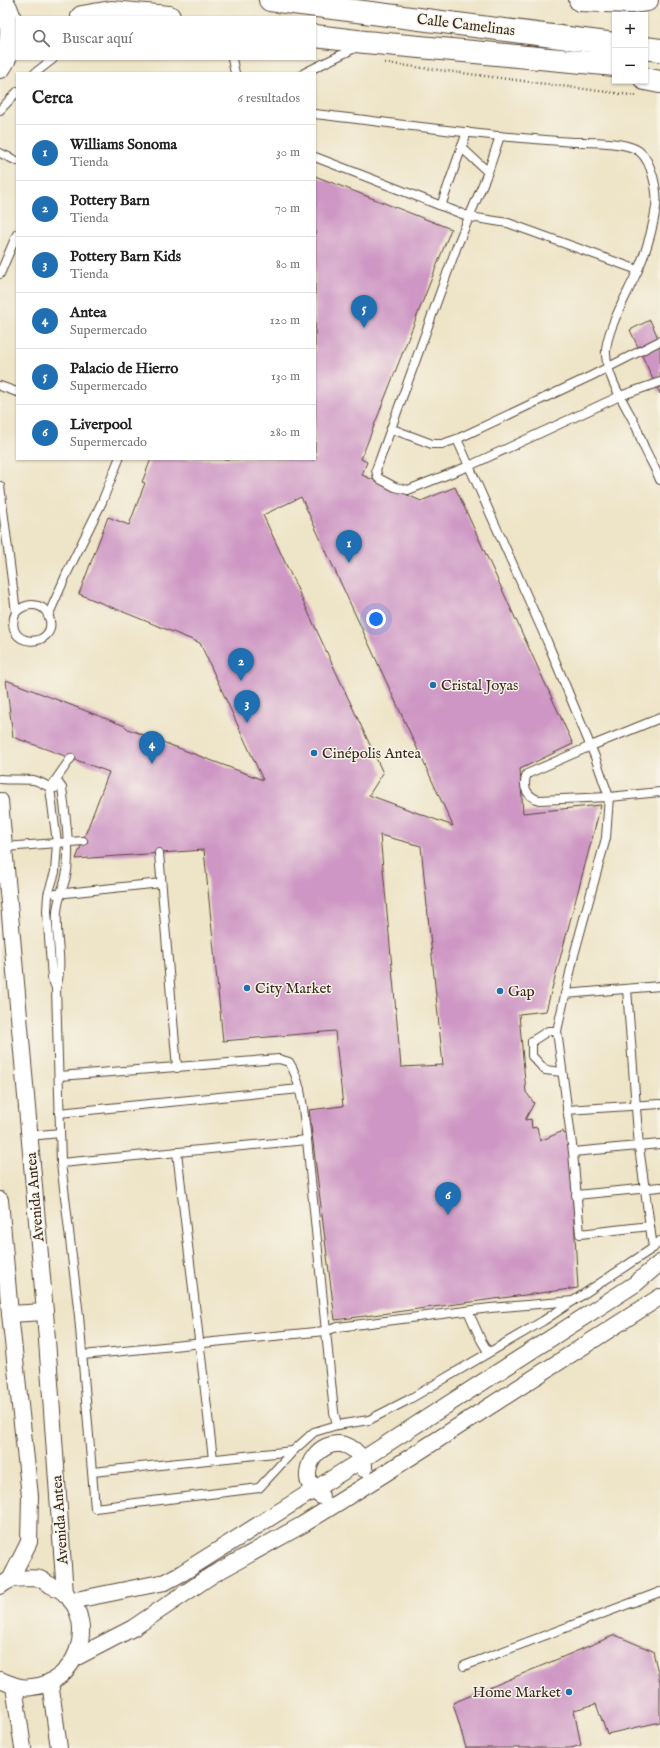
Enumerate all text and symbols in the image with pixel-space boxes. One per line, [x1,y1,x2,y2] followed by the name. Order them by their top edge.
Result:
[416,10,516,40] street label: Calle Camelinas
[612,12,648,84] map controls
[612,12,648,48] button: +
[16,16,316,60] search box
[30,27,52,49] icon: search
[62,29,132,48] text: Buscar aquí
[612,48,648,84] button: −
[32,88,73,109] text: Cerca
[237,90,300,107] text: 6 resultados
[70,135,177,154] text: Williams Sonoma
[43,144,47,161] text: 1
[276,144,300,161] text: 30 m
[70,154,108,171] text: Tienda
[70,191,150,210] text: Pottery Barn
[42,200,48,217] text: 2
[275,200,300,217] text: 70 m
[70,210,108,227] text: Tienda
[70,247,181,266] text: Pottery Barn Kids
[43,256,47,273] text: 3
[276,256,300,273] text: 80 m
[70,266,108,283] text: Tienda
[351,295,377,328] pin: 5
[70,303,107,322] text: Antea
[42,312,48,329] text: 4
[270,312,300,329] text: 120 m
[70,322,147,339] text: Supermercado
[70,359,178,378] text: Palacio de Hierro
[43,368,47,385] text: 5
[271,368,300,385] text: 130 m
[70,378,147,395] text: Supermercado
[70,415,132,434] text: Liverpool
[42,424,48,441] text: 6
[270,424,300,441] text: 280 m
[70,434,147,451] text: Supermercado
[336,530,362,563] pin: 1
[366,609,386,629] your location
[228,648,254,681] pin: 2
[441,676,518,695] place label: Cristal Joyas
[428,680,438,690] marker: Cristal Joyas
[234,690,260,723] pin: 3
[139,731,165,764] pin: 4
[322,744,421,763] place label: Cinépolis Antea
[309,748,319,758] marker: Cinépolis Antea
[255,979,331,998] place label: City Market
[508,982,535,1001] place label: Gap
[242,983,252,993] marker: City Market
[495,986,505,996] marker: Gap
[22,1151,48,1243] street label: Avenida Antea
[435,1182,461,1215] pin: 6
[47,1474,73,1566] street label: Avenida Antea
[473,1683,561,1702] place label: Home Market
[564,1687,574,1697] marker: Home Market

